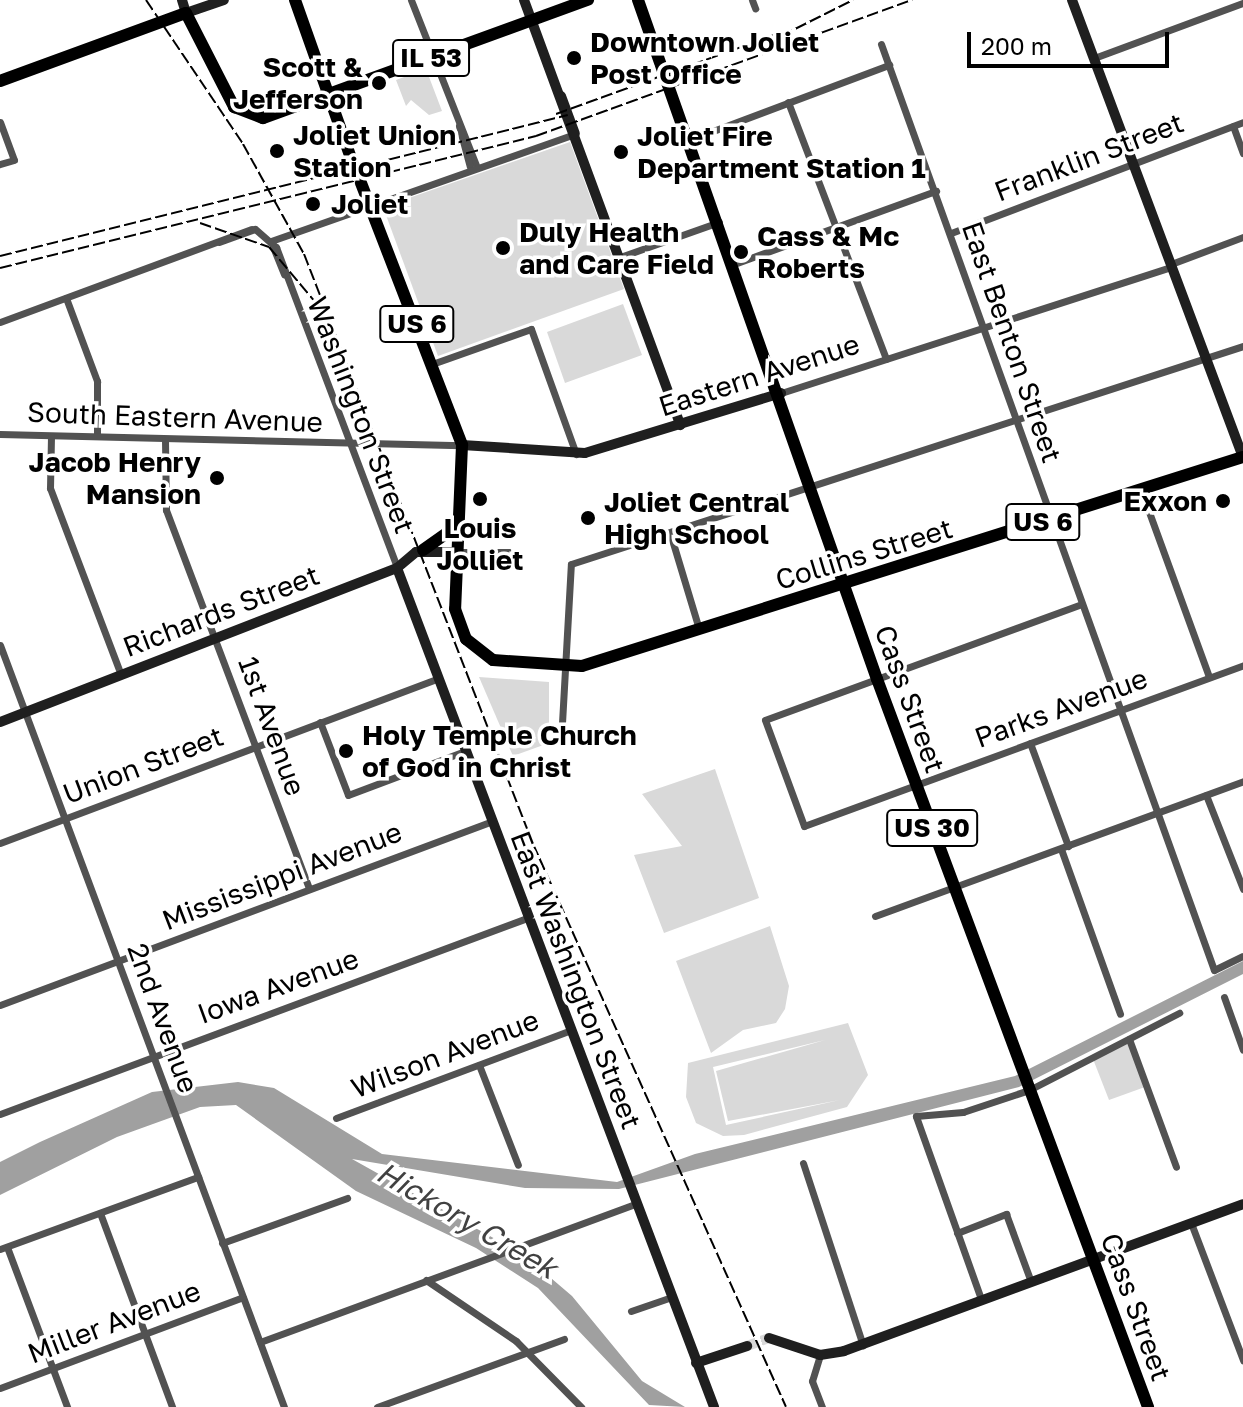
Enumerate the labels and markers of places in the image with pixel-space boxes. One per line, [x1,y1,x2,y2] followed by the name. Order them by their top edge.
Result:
[590,25,819,91] place label: Downtown Joliet Post Office
[565,49,583,67] marker: Downtown Joliet Post Office
[233,50,363,116] place label: Scott & Jefferson
[370,74,388,92] marker: Scott & Jefferson
[293,118,456,184] place label: Joliet Union Station
[637,119,926,185] place label: Joliet Fire Department Station 1
[268,142,286,160] marker: Joliet Union Station
[612,143,630,161] marker: Joliet Fire Department Station 1
[331,187,408,221] place label: Joliet
[302,193,324,215] marker: Joliet
[519,215,714,281] place label: Duly Health and Care Field
[757,219,899,285] place label: Cass & Mc Roberts
[494,239,512,257] marker: Duly Health and Care Field
[732,243,750,261] marker: Cass & Mc Roberts
[29,445,201,511] place label: Jacob Henry Mansion
[208,469,226,487] marker: Jacob Henry Mansion
[1124,484,1207,518] place label: Exxon
[604,485,789,551] place label: Joliet Central High School
[471,490,489,508] marker: Louis Jolliet
[1214,492,1232,510] marker: Exxon
[579,509,597,527] marker: Joliet Central High School
[437,511,523,577] place label: Louis Jolliet
[362,718,637,784] place label: Holy Temple Church of God in Christ
[337,742,355,760] marker: Holy Temple Church of God in Christ

